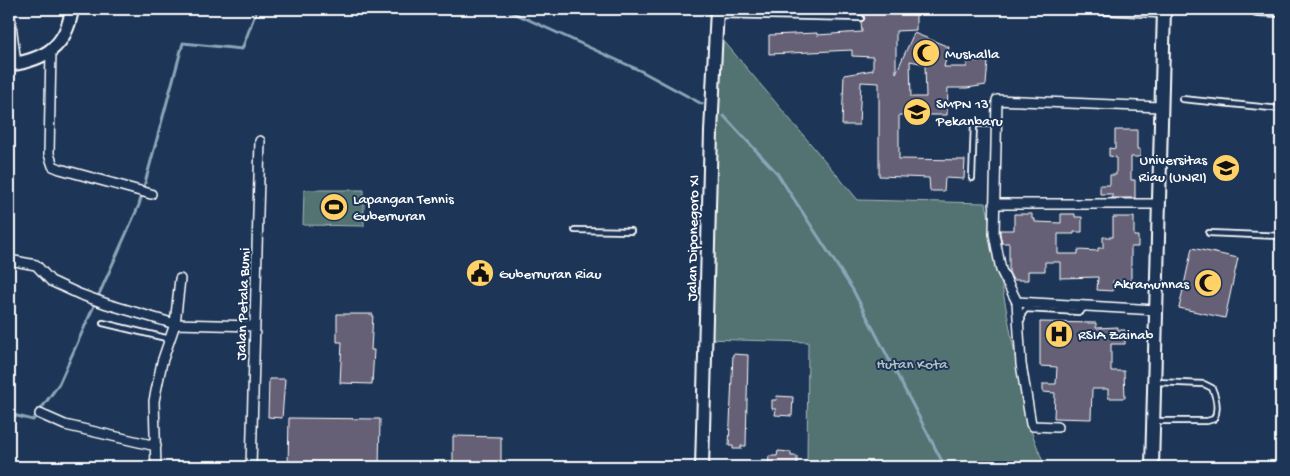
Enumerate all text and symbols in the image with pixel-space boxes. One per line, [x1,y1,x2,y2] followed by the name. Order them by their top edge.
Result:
[911,38,941,68] mosque icon: Mushalla
[945,46,1000,64] place label: Mushalla
[935,96,1003,131] place label: SMPN 13 Pekanbaru
[902,97,932,127] school or university icon: SMPN 13 Pekanbaru
[1139,152,1207,187] place label: Universitas Riau (UNRI)
[1211,153,1241,183] school or university icon: Universitas Riau (UNRI)
[684,175,704,301] street label: Jalan Diponegoro XI
[353,191,454,226] place label: Lapangan Tennis Gubernuran
[319,192,349,222] sports icon: Lapangan Tennis Gubernuran
[233,247,255,361] street label: Jalan Petala Bumi
[465,258,495,288] public building icon: Gubernuran Riau
[499,266,601,284] place label: Gubernuran Riau
[1193,268,1223,298] mosque icon: Akramunnas
[1114,276,1189,294] place label: Akramunnas
[1044,319,1074,349] hospital icon: RSIA Zainab
[1078,327,1154,345] place label: RSIA Zainab
[876,356,948,374] park label: Hutan Kota

